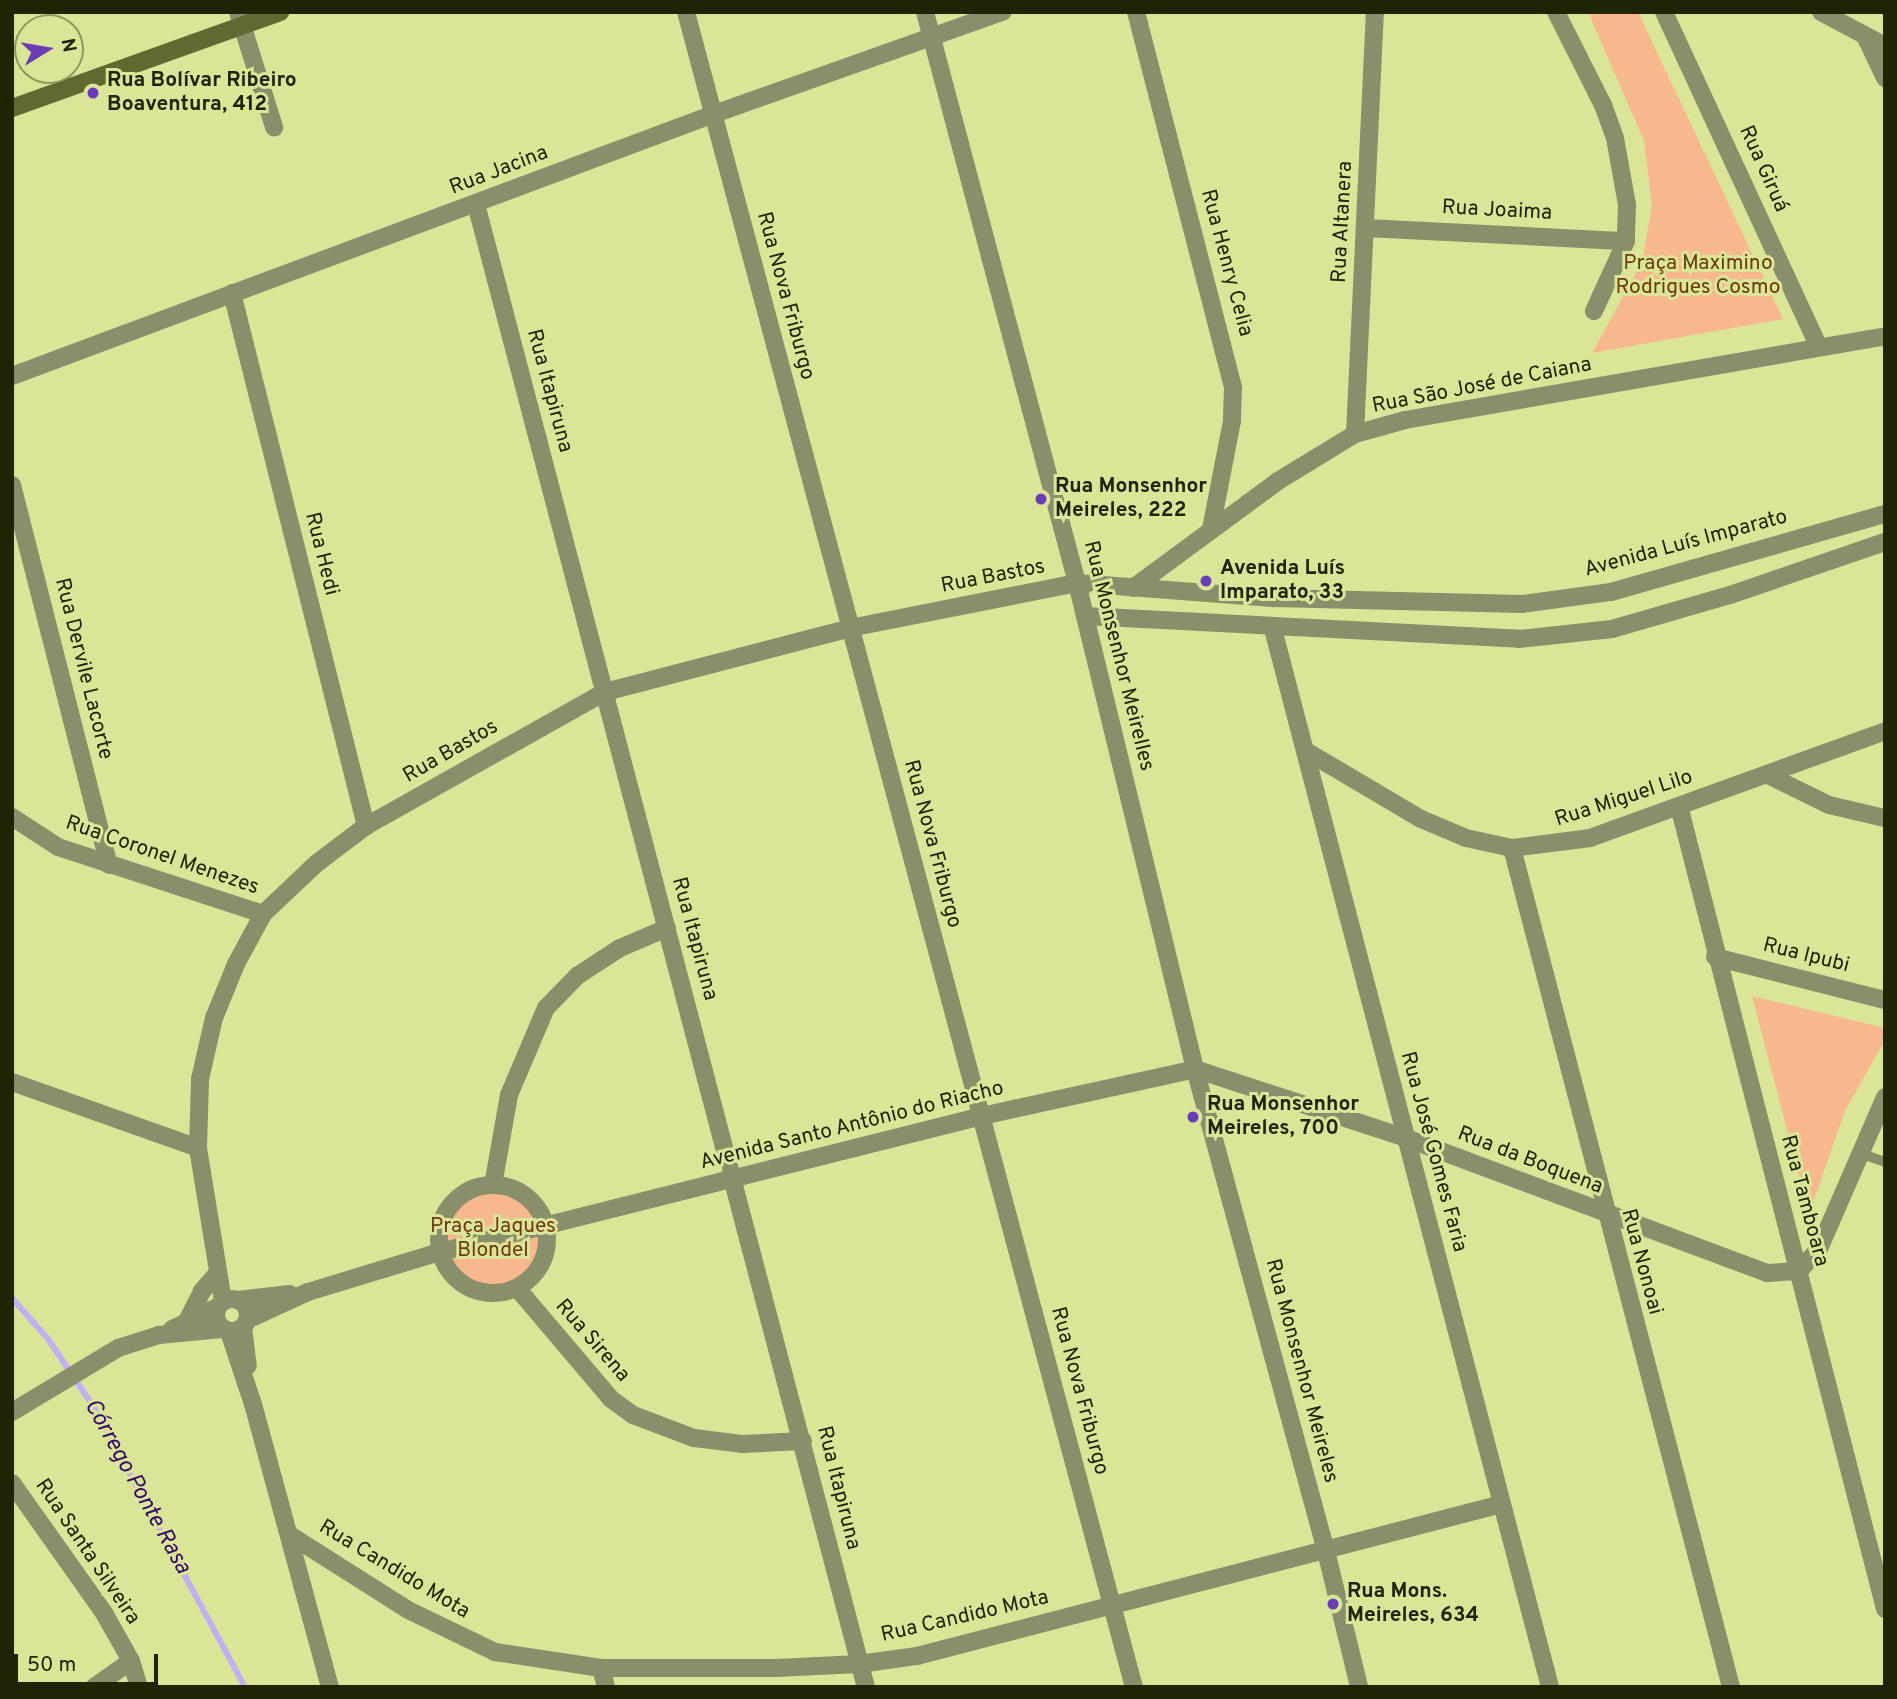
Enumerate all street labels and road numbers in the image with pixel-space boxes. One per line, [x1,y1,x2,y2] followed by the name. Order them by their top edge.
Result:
[1733,122,1793,216] street label: Rua Giruá
[446,141,552,201] street label: Rua Jacina
[1327,160,1359,284] street label: Rua Altanera
[1194,187,1258,339] street label: Rua Henry Celia
[1441,196,1553,226] street label: Rua Joaima
[750,209,820,383] street label: Rua Nova Friburgo
[520,327,578,455] street label: Rua Itapiruna
[1370,352,1594,420] street label: Rua São José de Caiana
[1582,505,1790,583] street label: Avenida Luís Imparato
[298,510,344,598] street label: Rua Hedi
[1077,538,1159,774] street label: Rua Monsenhor Meirelles
[939,555,1047,599] street label: Rua Bastos
[48,576,118,762] street label: Rua Dervile Lacorte
[399,715,503,789] street label: Rua Bastos
[897,757,967,931] street label: Rua Nova Friburgo
[1552,765,1696,833] street label: Rua Miguel Lilo
[62,811,262,901] street label: Rua Coronel Menezes
[665,875,723,1003] street label: Rua Itapiruna
[1760,933,1852,979] street label: Rua Ipubi
[1394,1049,1472,1255] street label: Rua José Gomes Faria
[697,1076,1007,1176] street label: Avenida Santo Antônio do Riacho
[1454,1122,1606,1200] street label: Rua da Boquena
[1774,1132,1834,1270] street label: Rua Tamboara
[1615,1206,1667,1318] street label: Rua Nonoai
[1259,1256,1343,1486] street label: Rua Monsenhor Meireles
[549,1294,635,1388] street label: Rua Sirena
[1044,1304,1114,1478] street label: Rua Nova Friburgo
[810,1423,866,1553] street label: Rua Itapiruna
[29,1474,145,1630] street label: Rua Santa Silveira
[314,1515,474,1625] street label: Rua Candido Mota
[879,1585,1051,1649] street label: Rua Candido Mota

